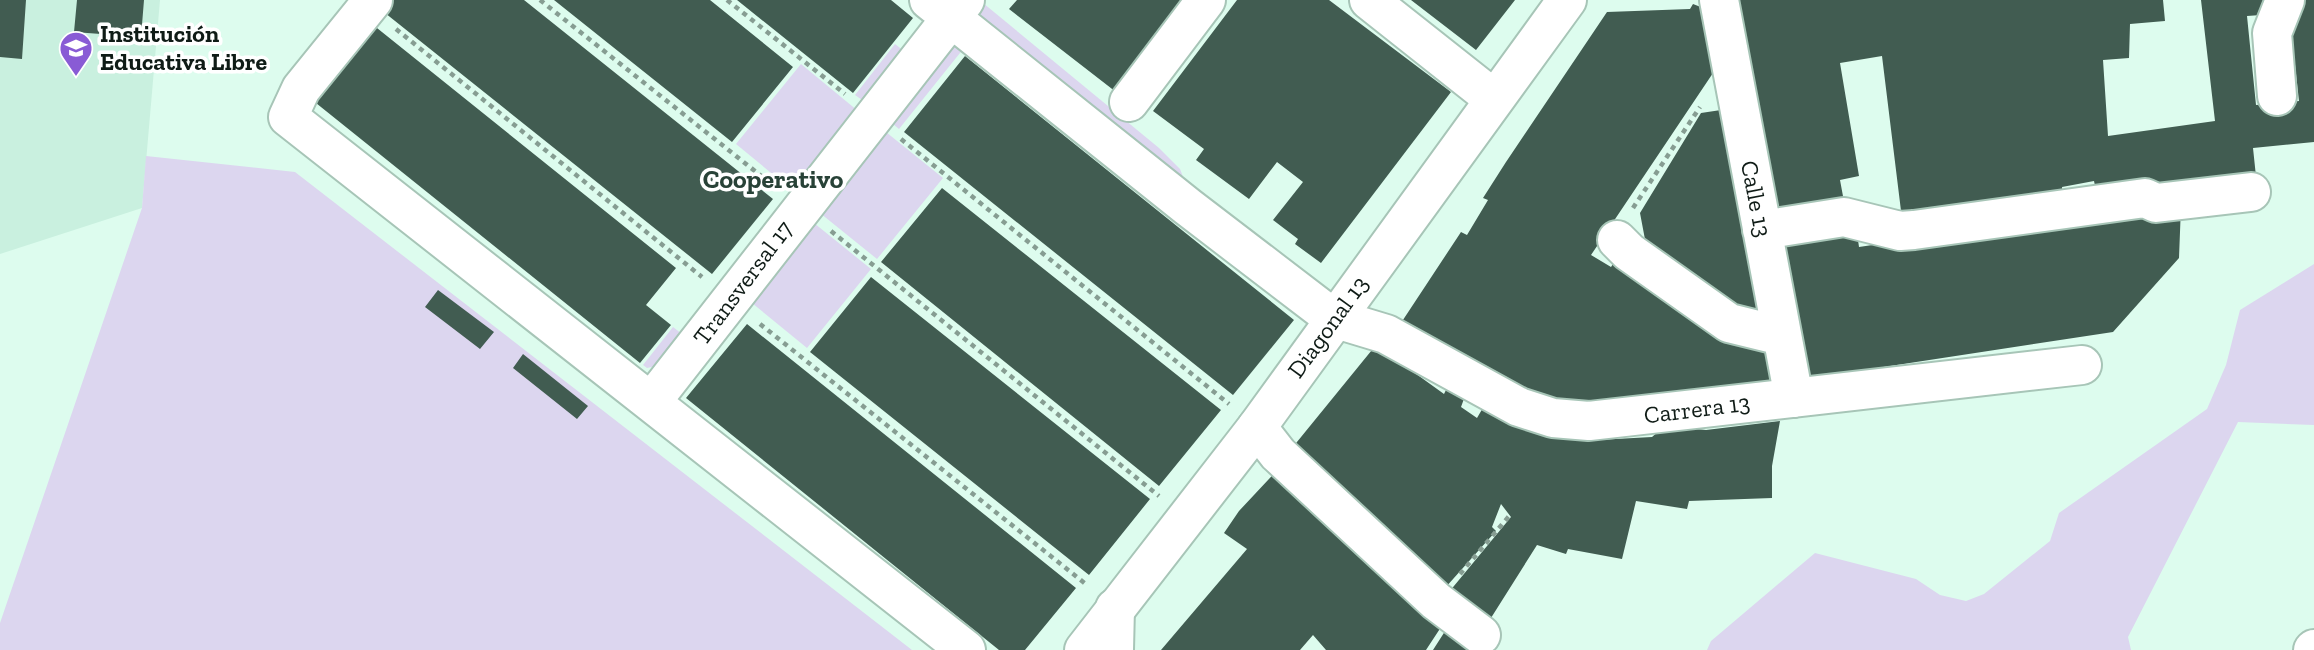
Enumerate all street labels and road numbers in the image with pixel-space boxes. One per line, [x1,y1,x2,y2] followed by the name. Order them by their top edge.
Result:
[1735,158,1778,240] street label: Calle 13
[687,215,799,350] street label: Transversal 17
[1281,270,1374,383] street label: Diagonal 13
[1642,388,1752,429] street label: Carrera 13

